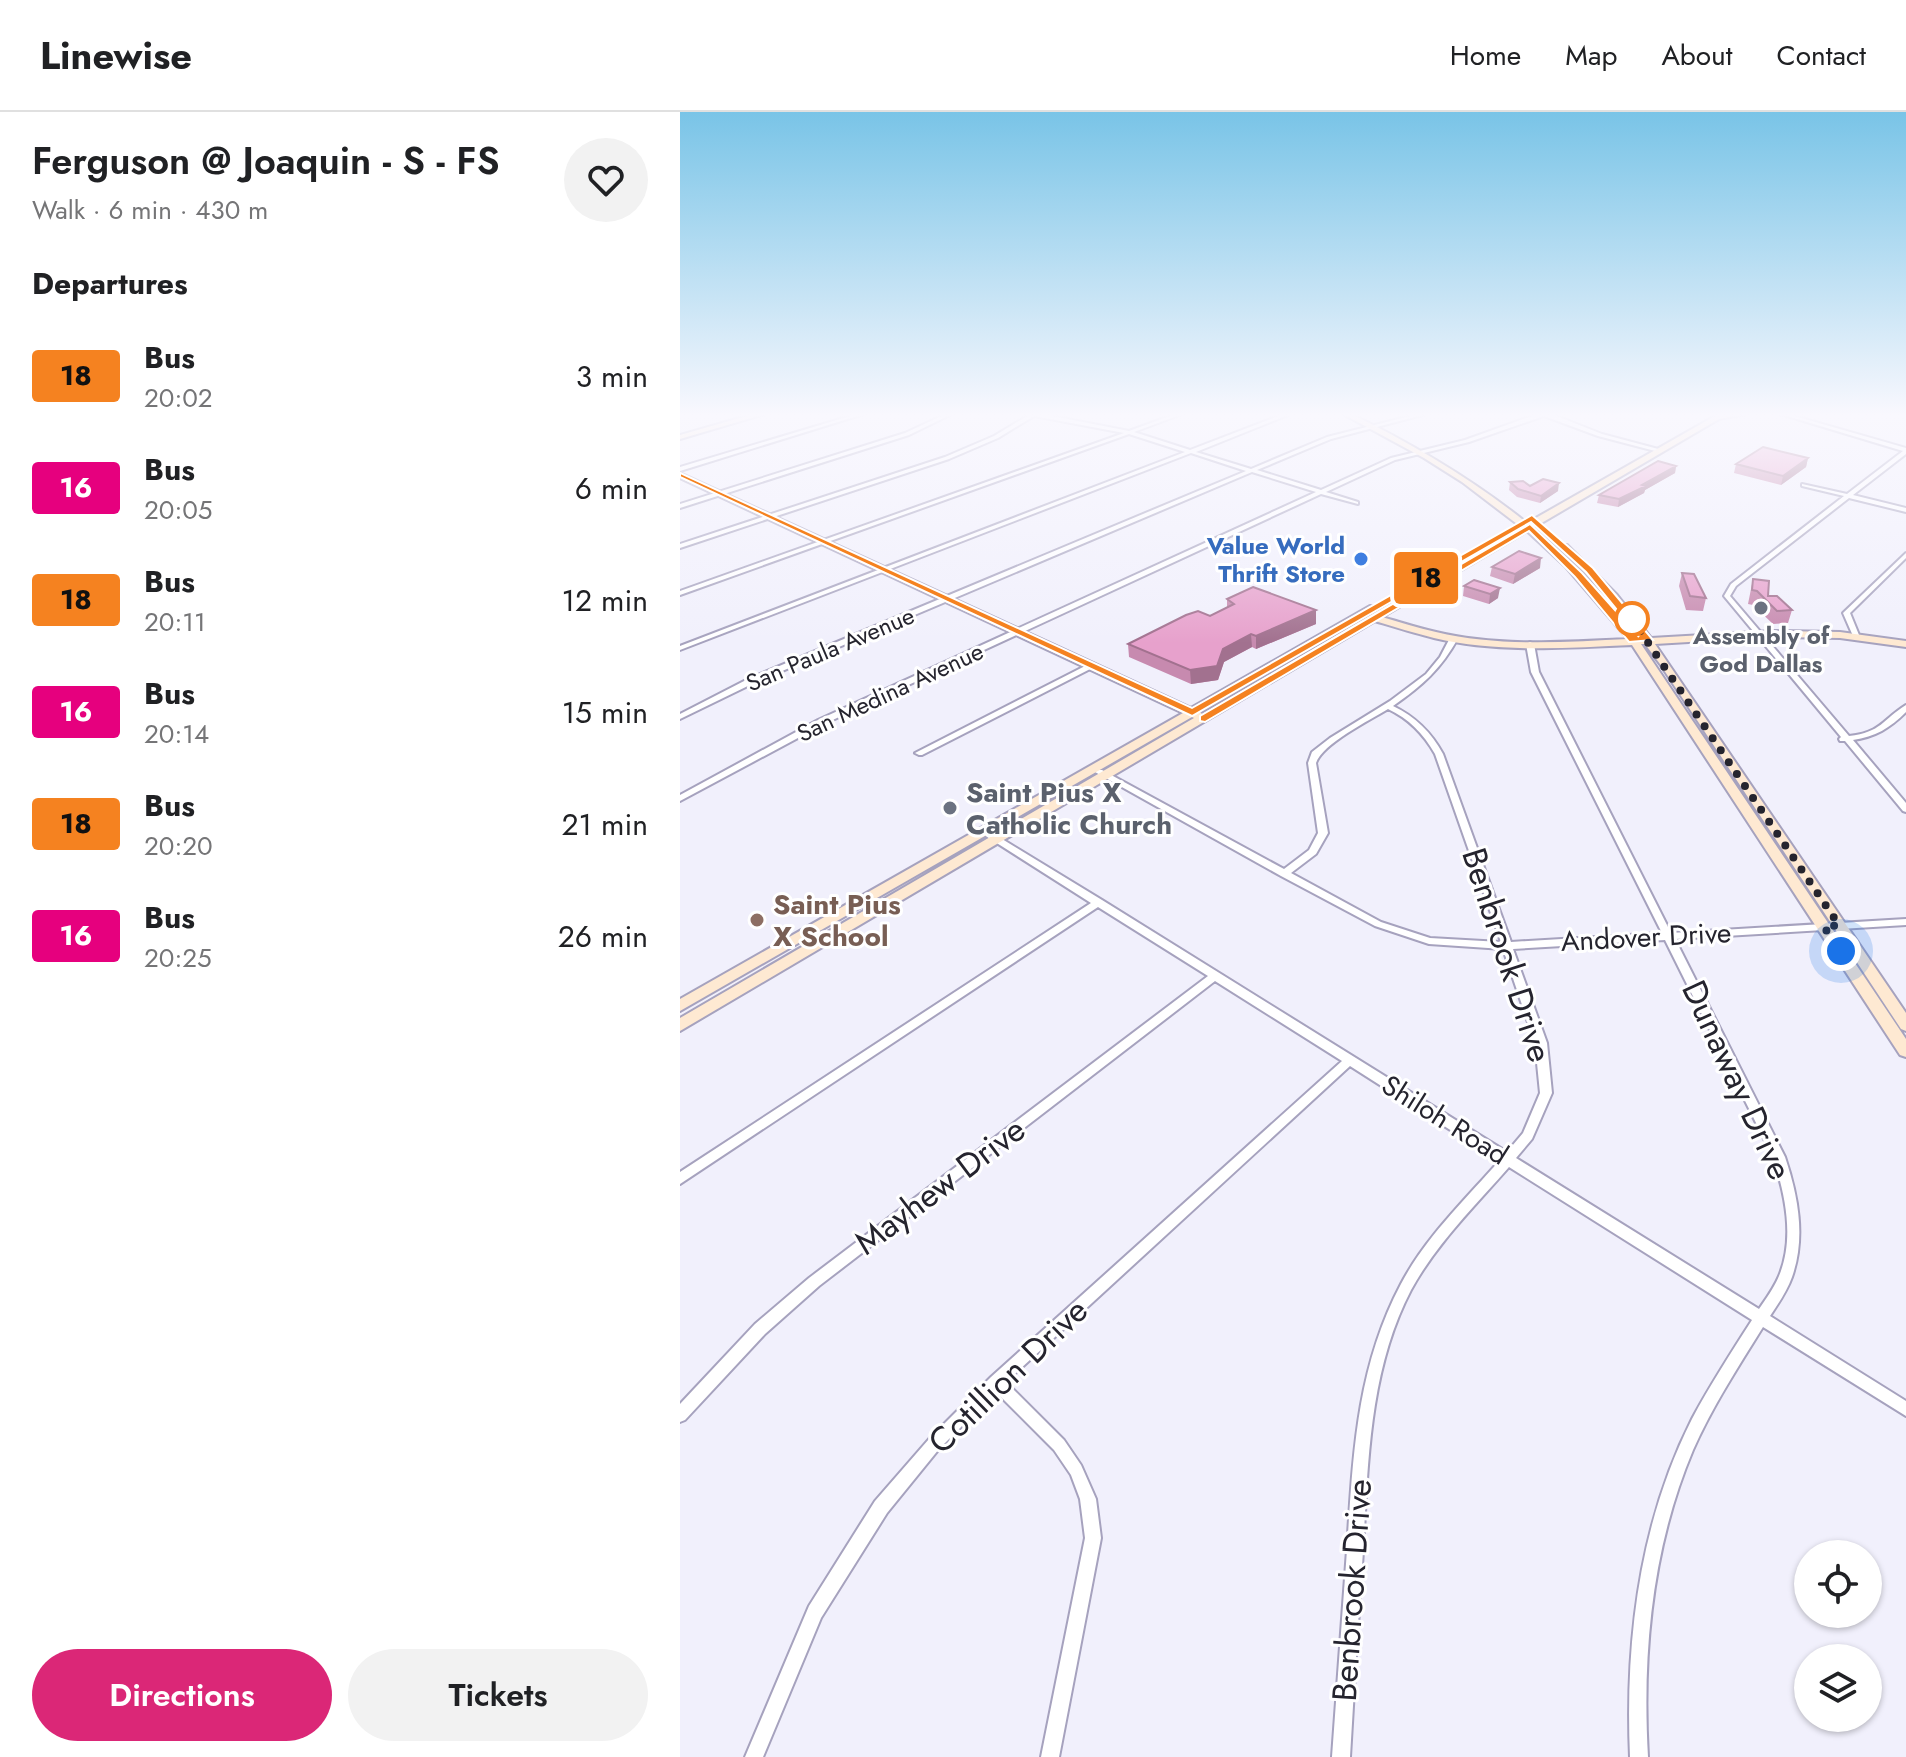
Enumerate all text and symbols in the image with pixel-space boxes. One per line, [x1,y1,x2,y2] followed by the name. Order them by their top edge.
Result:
[40,28,192,83] text: Linewise
[1450,35,1521,76] text: Home
[1565,35,1617,76] text: Map
[1661,35,1733,76] text: About
[1777,35,1866,76] text: Contact
[32,133,500,188] text: Ferguson @ Joaquin - S - FS
[564,138,648,222] button: heart
[32,191,268,229] text: Walk · 6 min · 430 m
[32,262,188,305] text: Departures
[144,336,195,379] text: Bus
[60,355,92,396] text: 18
[576,355,648,398] text: 3 min
[144,379,213,417] text: 20:02
[144,448,195,491] text: Bus
[60,467,92,508] text: 16
[575,467,648,510] text: 6 min
[144,491,212,529] text: 20:05
[1206,528,1345,591] place label: Value World Thrift Store
[1352,550,1370,568] marker: Value World Thrift Store
[1390,552,1462,604] line badge: 18
[1410,557,1442,598] text: 18
[144,560,195,603] text: Bus
[60,579,92,620] text: 18
[561,579,648,622] text: 12 min
[740,598,920,700] street label: San Paula Avenue
[1752,599,1770,617] marker: Assembly of God Dallas
[1615,602,1649,636] unlabelled marker
[144,603,206,641] text: 20:11
[1692,618,1831,681] place label: Assembly of God Dallas
[791,633,989,751] street label: San Medina Avenue
[144,672,195,715] text: Bus
[60,691,92,732] text: 16
[562,691,648,734] text: 15 min
[144,715,209,753] text: 20:14
[966,772,1172,845] place label: Saint Pius X Catholic Church
[144,784,195,827] text: Bus
[941,799,959,817] marker: Saint Pius X Catholic Church
[60,803,92,844] text: 18
[561,803,648,846] text: 21 min
[144,827,213,865] text: 20:20
[1449,842,1565,1068] street label: Benbrook Drive
[773,884,901,957] place label: Saint Pius X School
[144,896,195,939] text: Bus
[748,911,766,929] marker: Saint Pius X School
[1560,912,1732,962] street label: Andover Drive
[60,915,92,956] text: 16
[558,915,648,958] text: 26 min
[1821,931,1861,971] your location
[144,939,212,977] text: 20:25
[1669,972,1805,1188] street label: Dunaway Drive
[1374,1065,1516,1175] street label: Shiloh Road
[844,1106,1036,1266] street label: Mayhew Drive
[917,1287,1099,1465] street label: Cotillion Drive
[1320,1477,1384,1703] street label: Benbrook Drive
[1794,1540,1882,1732] map controls
[1794,1540,1882,1628] button: locate
[1794,1644,1882,1732] button: layers
[32,1649,332,1741] button: Directions
[348,1649,648,1741] button: Tickets

